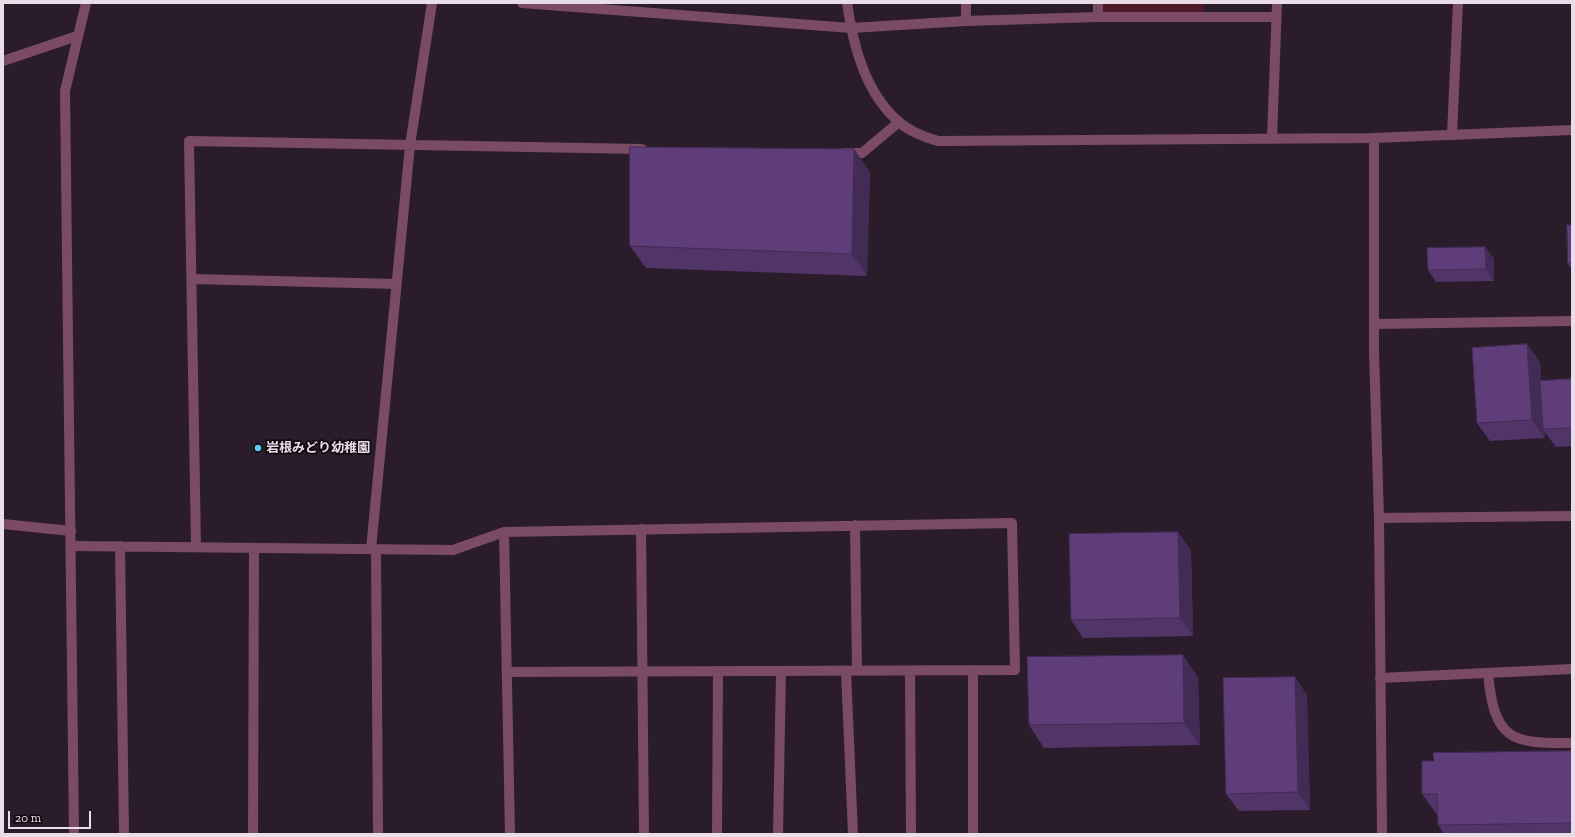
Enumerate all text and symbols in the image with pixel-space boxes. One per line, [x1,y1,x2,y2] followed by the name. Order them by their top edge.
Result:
[266,440,370,456] place label: 岩根みどり幼稚園
[253,443,263,453] marker: 岩根みどり幼稚園
[10,803,93,829] scale bar
[15,811,41,825] text: 20 m

